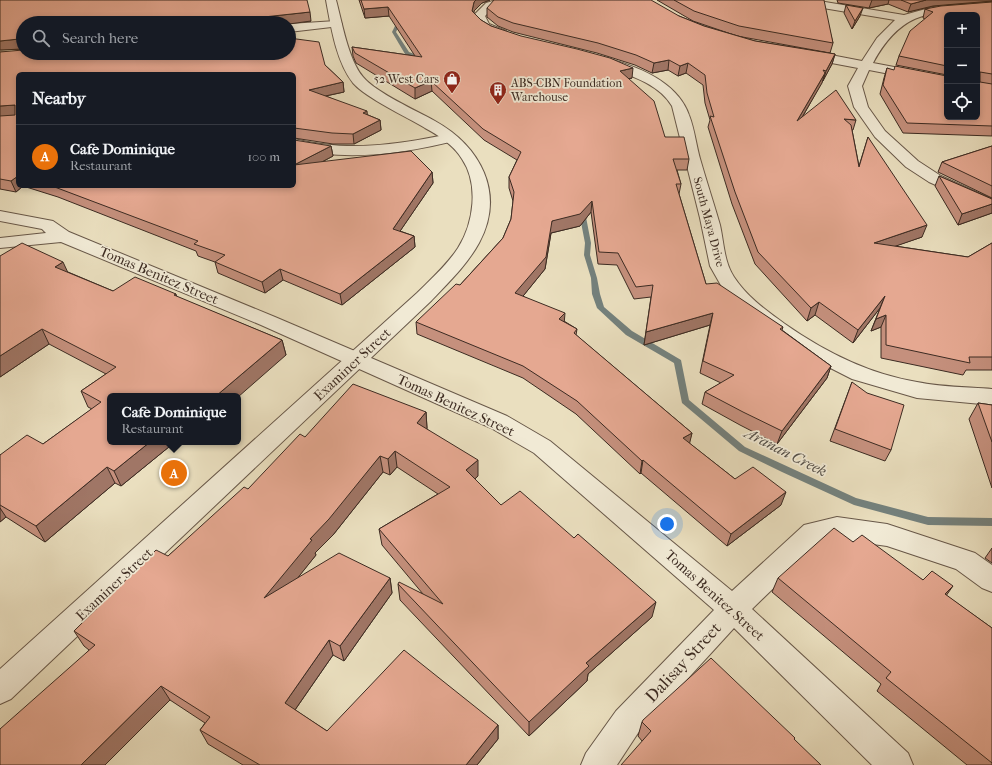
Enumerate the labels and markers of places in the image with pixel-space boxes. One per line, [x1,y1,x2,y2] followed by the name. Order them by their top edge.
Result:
[442,69,462,94] shop icon: 52 West Cars
[374,72,440,86] place label: 52 West Cars
[510,76,622,104] place label: ABS-CBN Foundation Warehouse
[488,80,508,105] building icon: ABS-CBN Foundation Warehouse
[161,458,187,488] pin: A

